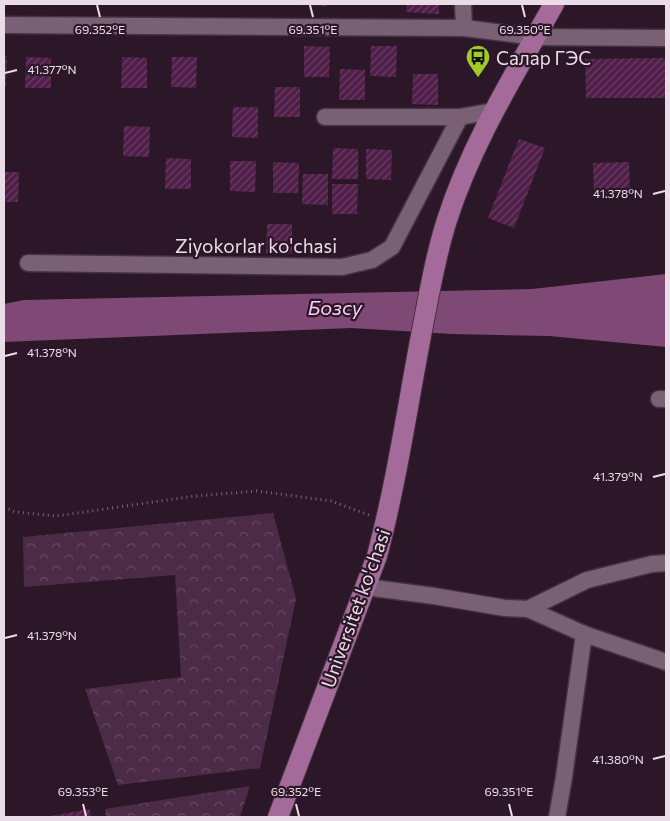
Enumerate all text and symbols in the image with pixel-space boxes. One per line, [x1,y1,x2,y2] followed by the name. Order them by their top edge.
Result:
[75,22,125,36] text: 69.352°E
[289,22,337,36] text: 69.351°E
[499,22,551,36] text: 69.350°E
[465,44,491,78] bus stop icon: Салар ГЭС
[496,46,591,69] place label: Салар ГЭС
[27,62,77,76] text: 41.377°N
[593,186,643,200] text: 41.378°N
[175,234,337,257] street label: Ziyokorlar ko'chasi
[308,295,363,319] water label: Бозсу
[27,345,77,359] text: 41.378°N
[593,469,643,483] text: 41.379°N
[316,525,394,691] street label: Universitet ko'chasi
[27,628,77,642] text: 41.379°N
[592,752,644,766] text: 41.380°N
[58,784,108,798] text: 69.353°E
[271,784,321,798] text: 69.352°E
[485,784,533,798] text: 69.351°E

